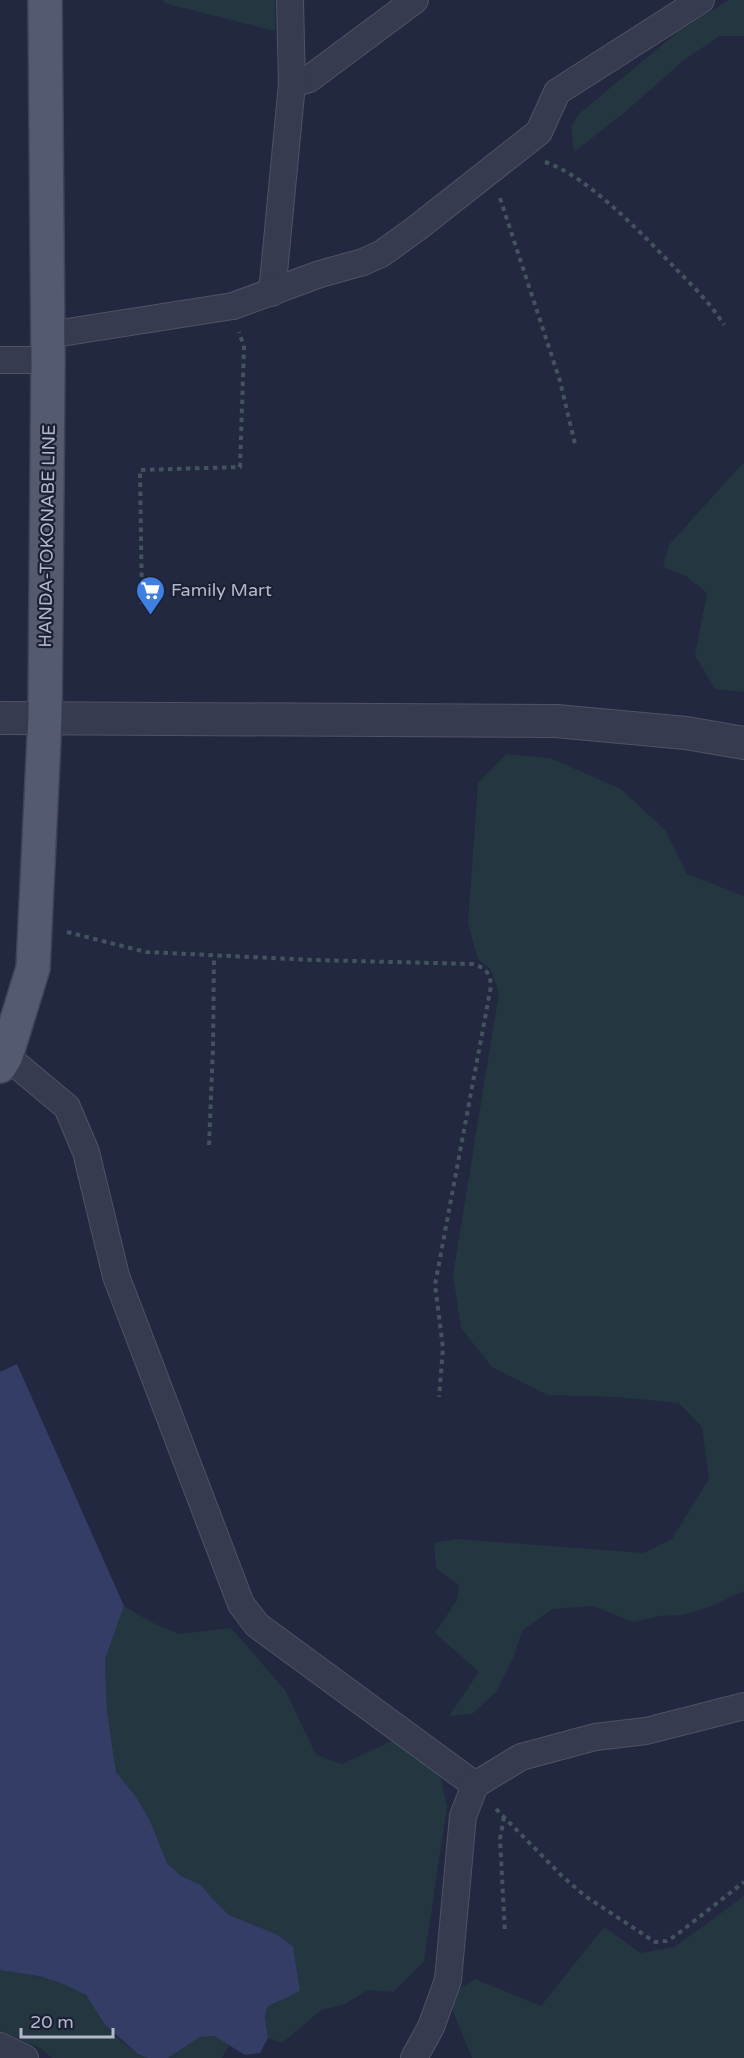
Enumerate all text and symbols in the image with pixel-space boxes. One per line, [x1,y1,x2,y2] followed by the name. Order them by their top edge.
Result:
[34,424,60,648] street label: HANDA-TOKONABE LINE
[134,574,166,616] supermarket icon: Family Mart
[171,579,272,601] place label: Family Mart
[21,2001,112,2039] scale bar
[30,2011,74,2033] text: 20 m

